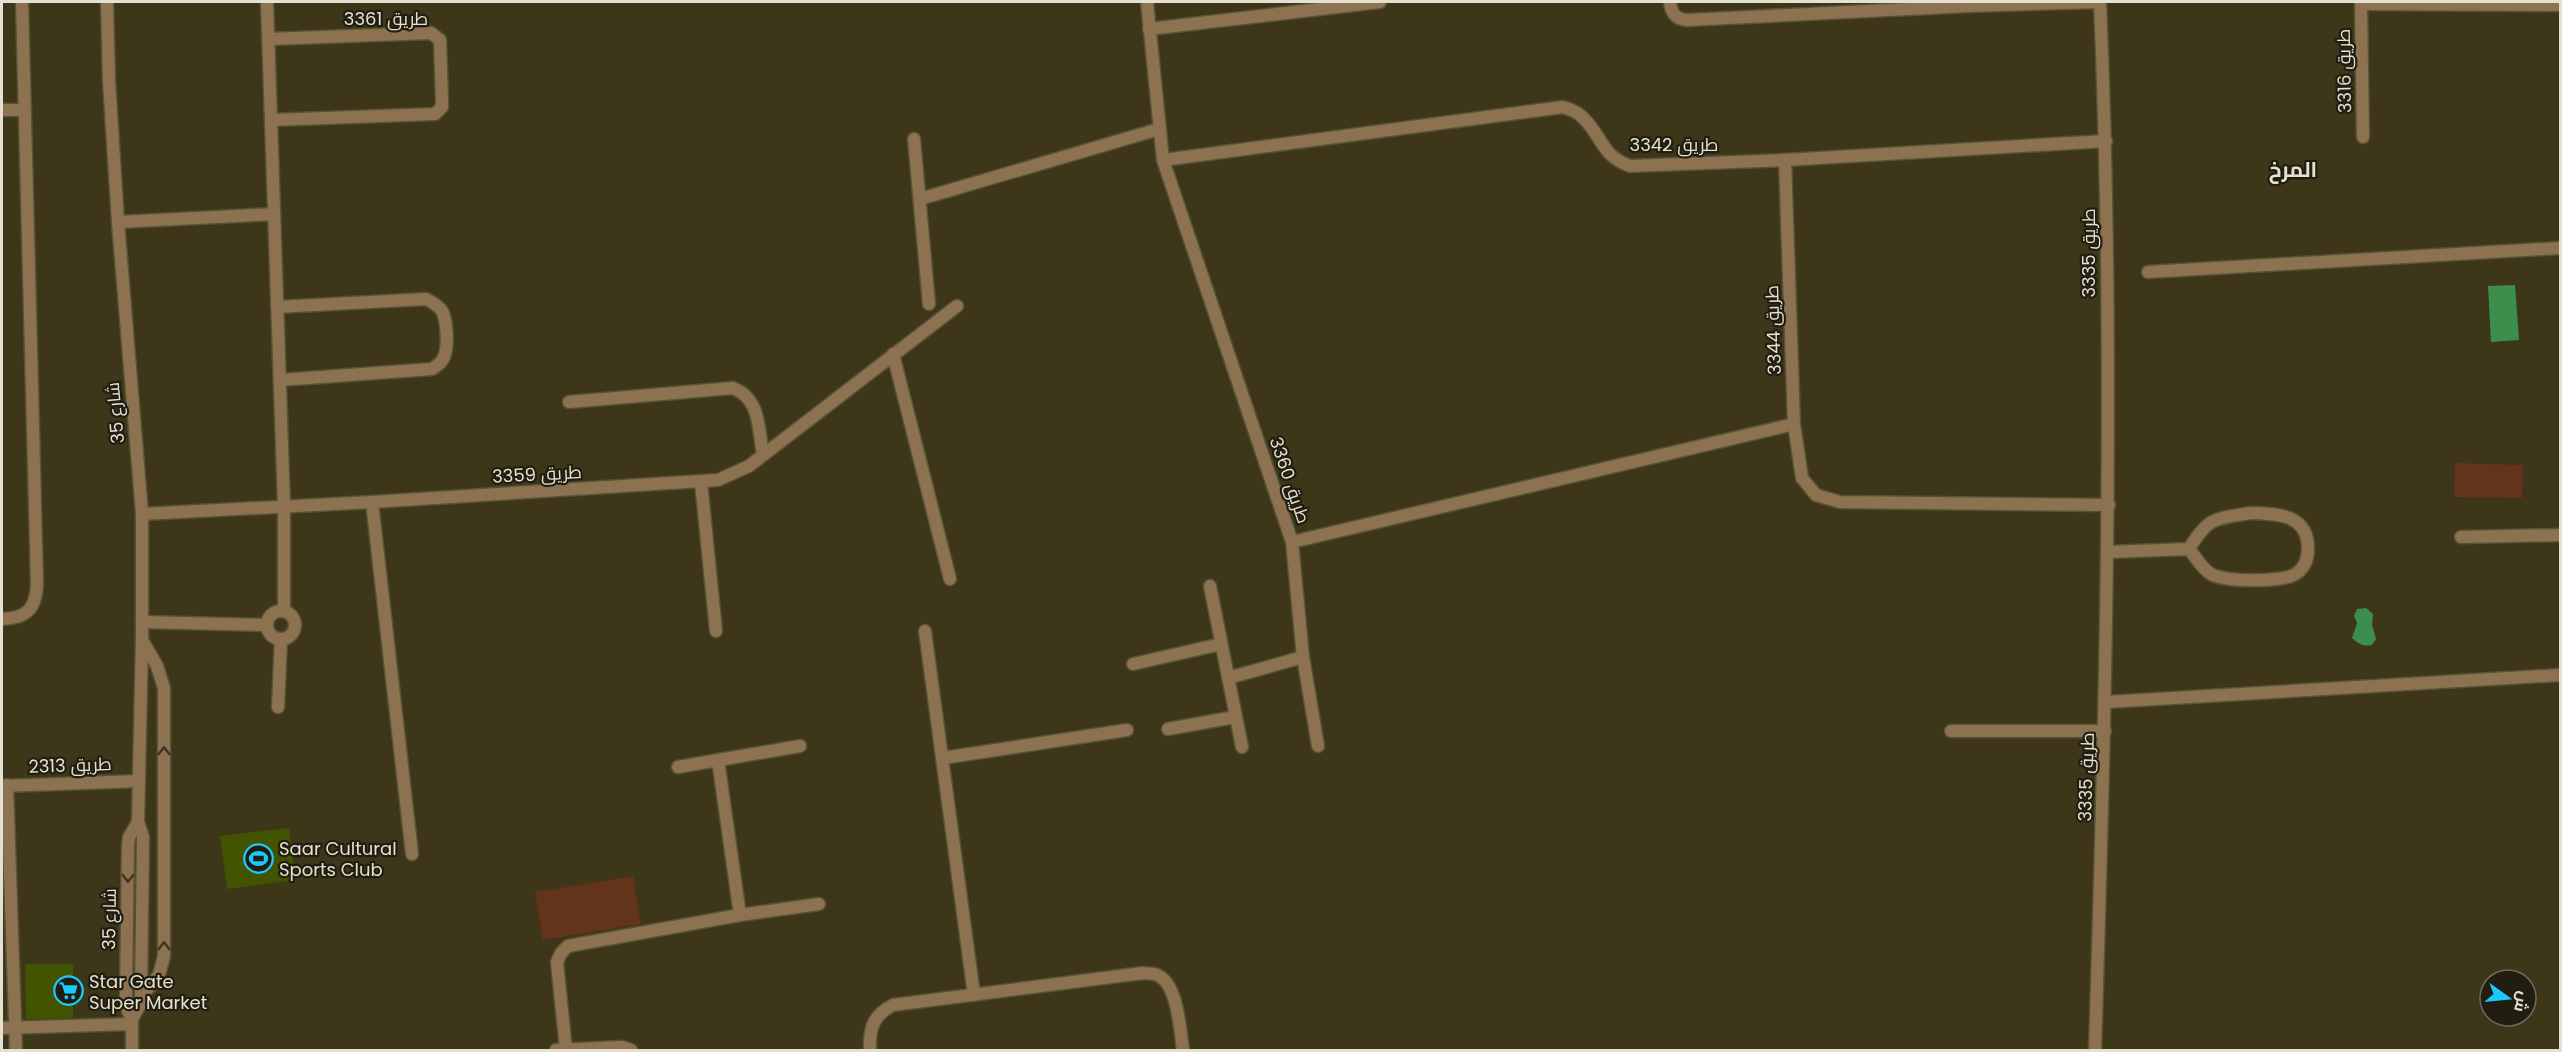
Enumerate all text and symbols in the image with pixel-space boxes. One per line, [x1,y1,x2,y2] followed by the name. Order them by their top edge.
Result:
[344,6,428,31] street label: طريق 3361
[2331,29,2357,113] street label: طريق 3316
[1630,132,1718,157] street label: طريق 3342
[2269,155,2317,184] district label: المرخ
[2076,208,2101,298] street label: طريق 3335
[1759,285,1787,375] street label: طريق 3344
[100,381,130,445] street label: شارع 35
[1264,433,1316,527] street label: طريق 3360
[492,459,582,489] street label: طريق 3359
[2072,732,2100,822] street label: طريق 3335
[158,746,170,755] one-way arrow
[28,751,112,779] street label: طريق 2313
[279,836,397,882] place label: Saar Cultural Sports Club
[242,842,274,874] sports icon: Saar Cultural Sports Club
[121,873,134,882] one-way arrow
[96,888,122,950] street label: شارع 35
[158,941,170,950] one-way arrow
[2478,968,2538,1028] north arrow
[89,969,207,1015] place label: Star Gate Super Market
[52,975,84,1007] supermarket icon: Star Gate Super Market
[2508,989,2536,1015] text: ش

